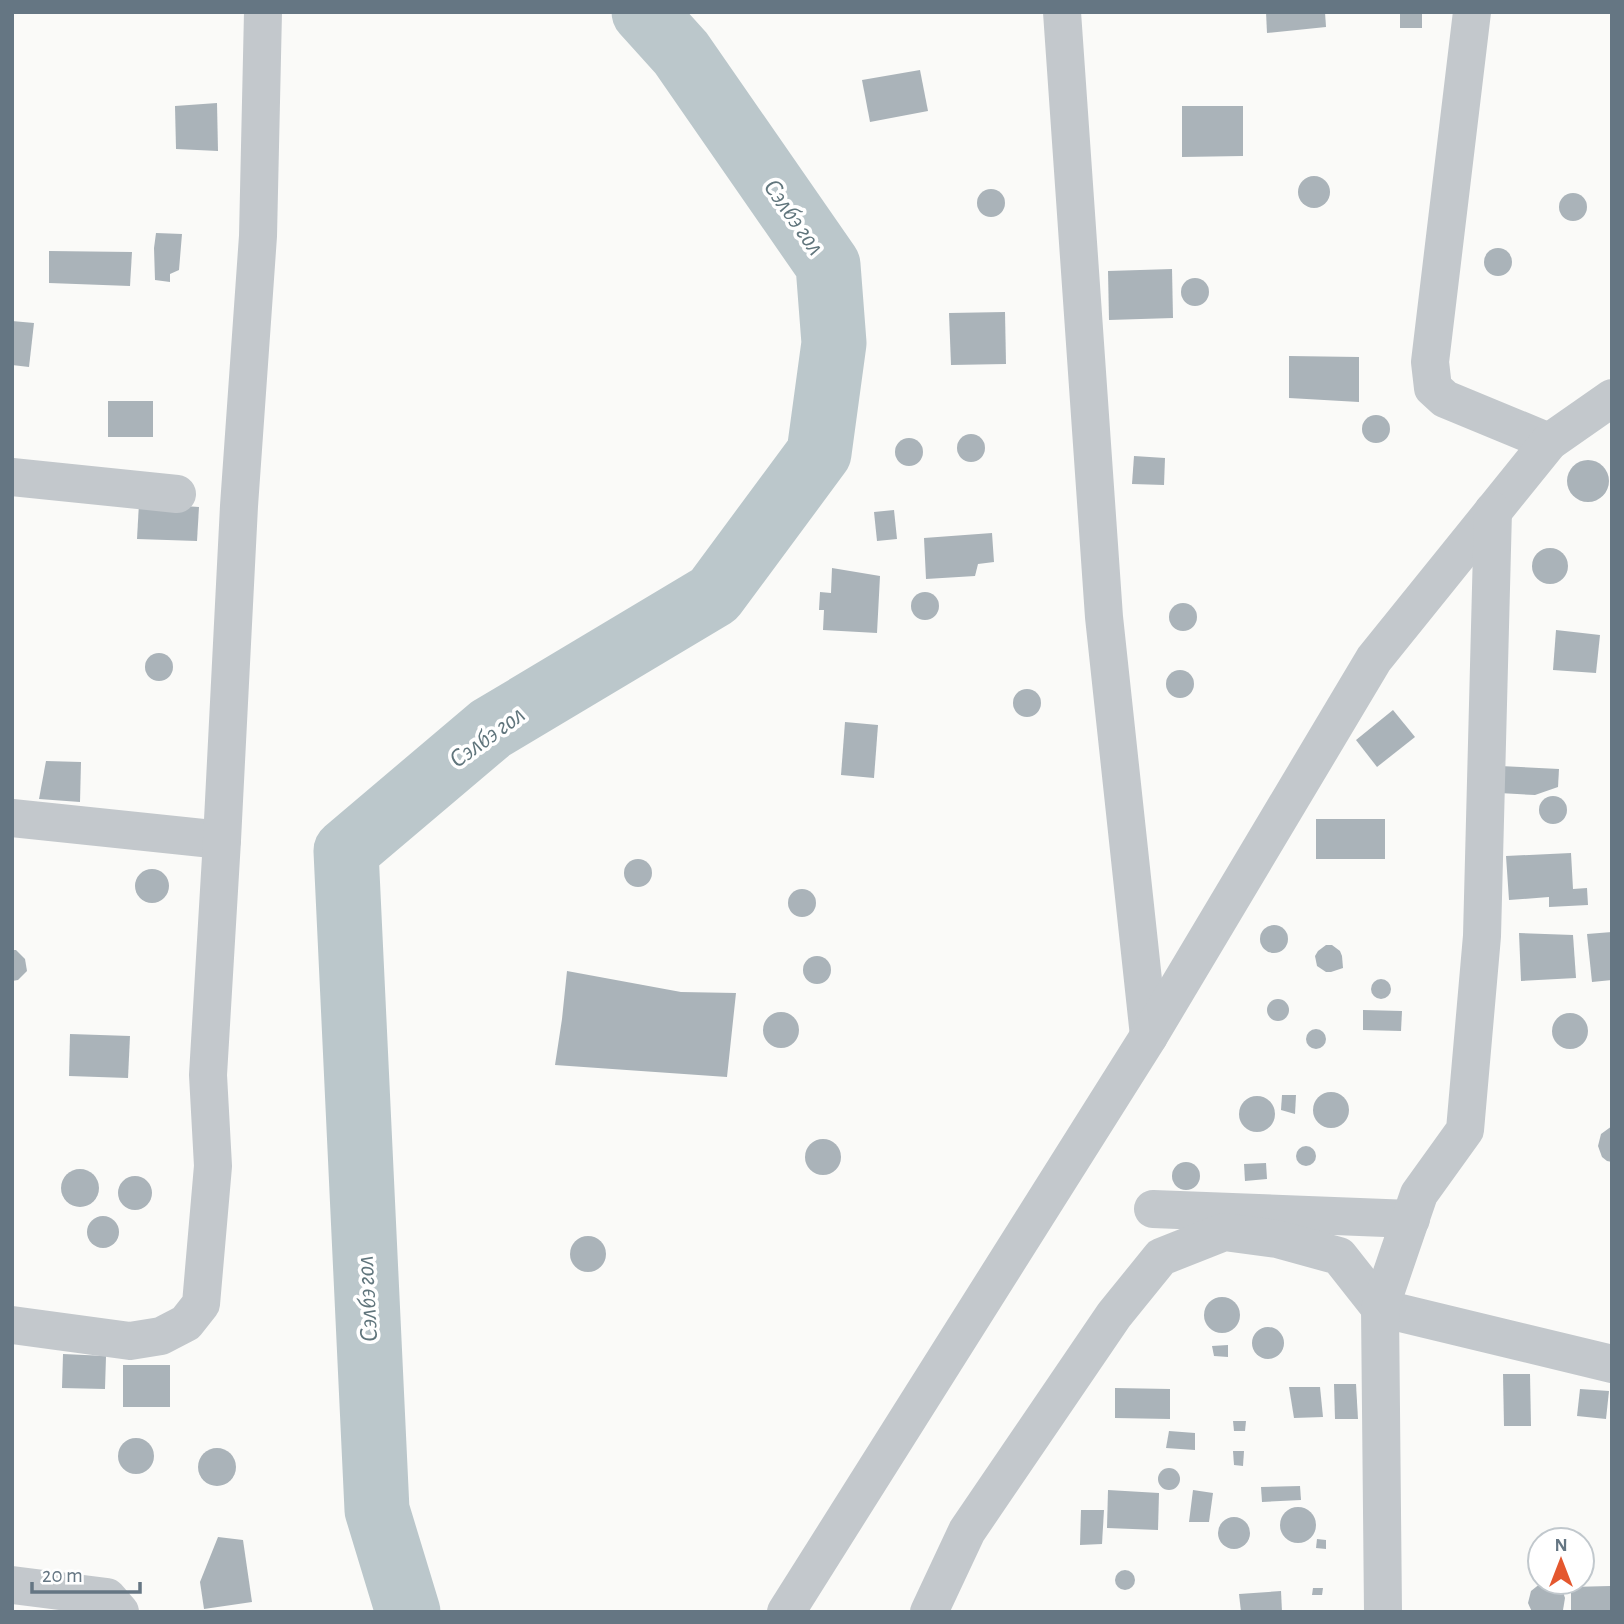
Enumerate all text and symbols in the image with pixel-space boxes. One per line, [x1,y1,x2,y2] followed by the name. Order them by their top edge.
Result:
[759,174,829,260] water label: Сэлбэ гол
[444,701,530,773] water label: Сэлбэ гол
[352,1255,382,1343] water label: Сэлбэ гол
[1526,1526,1596,1596] north arrow
[1554,1536,1568,1555] text: N
[32,1550,140,1594] scale bar
[42,1565,83,1586] text: 20 m

